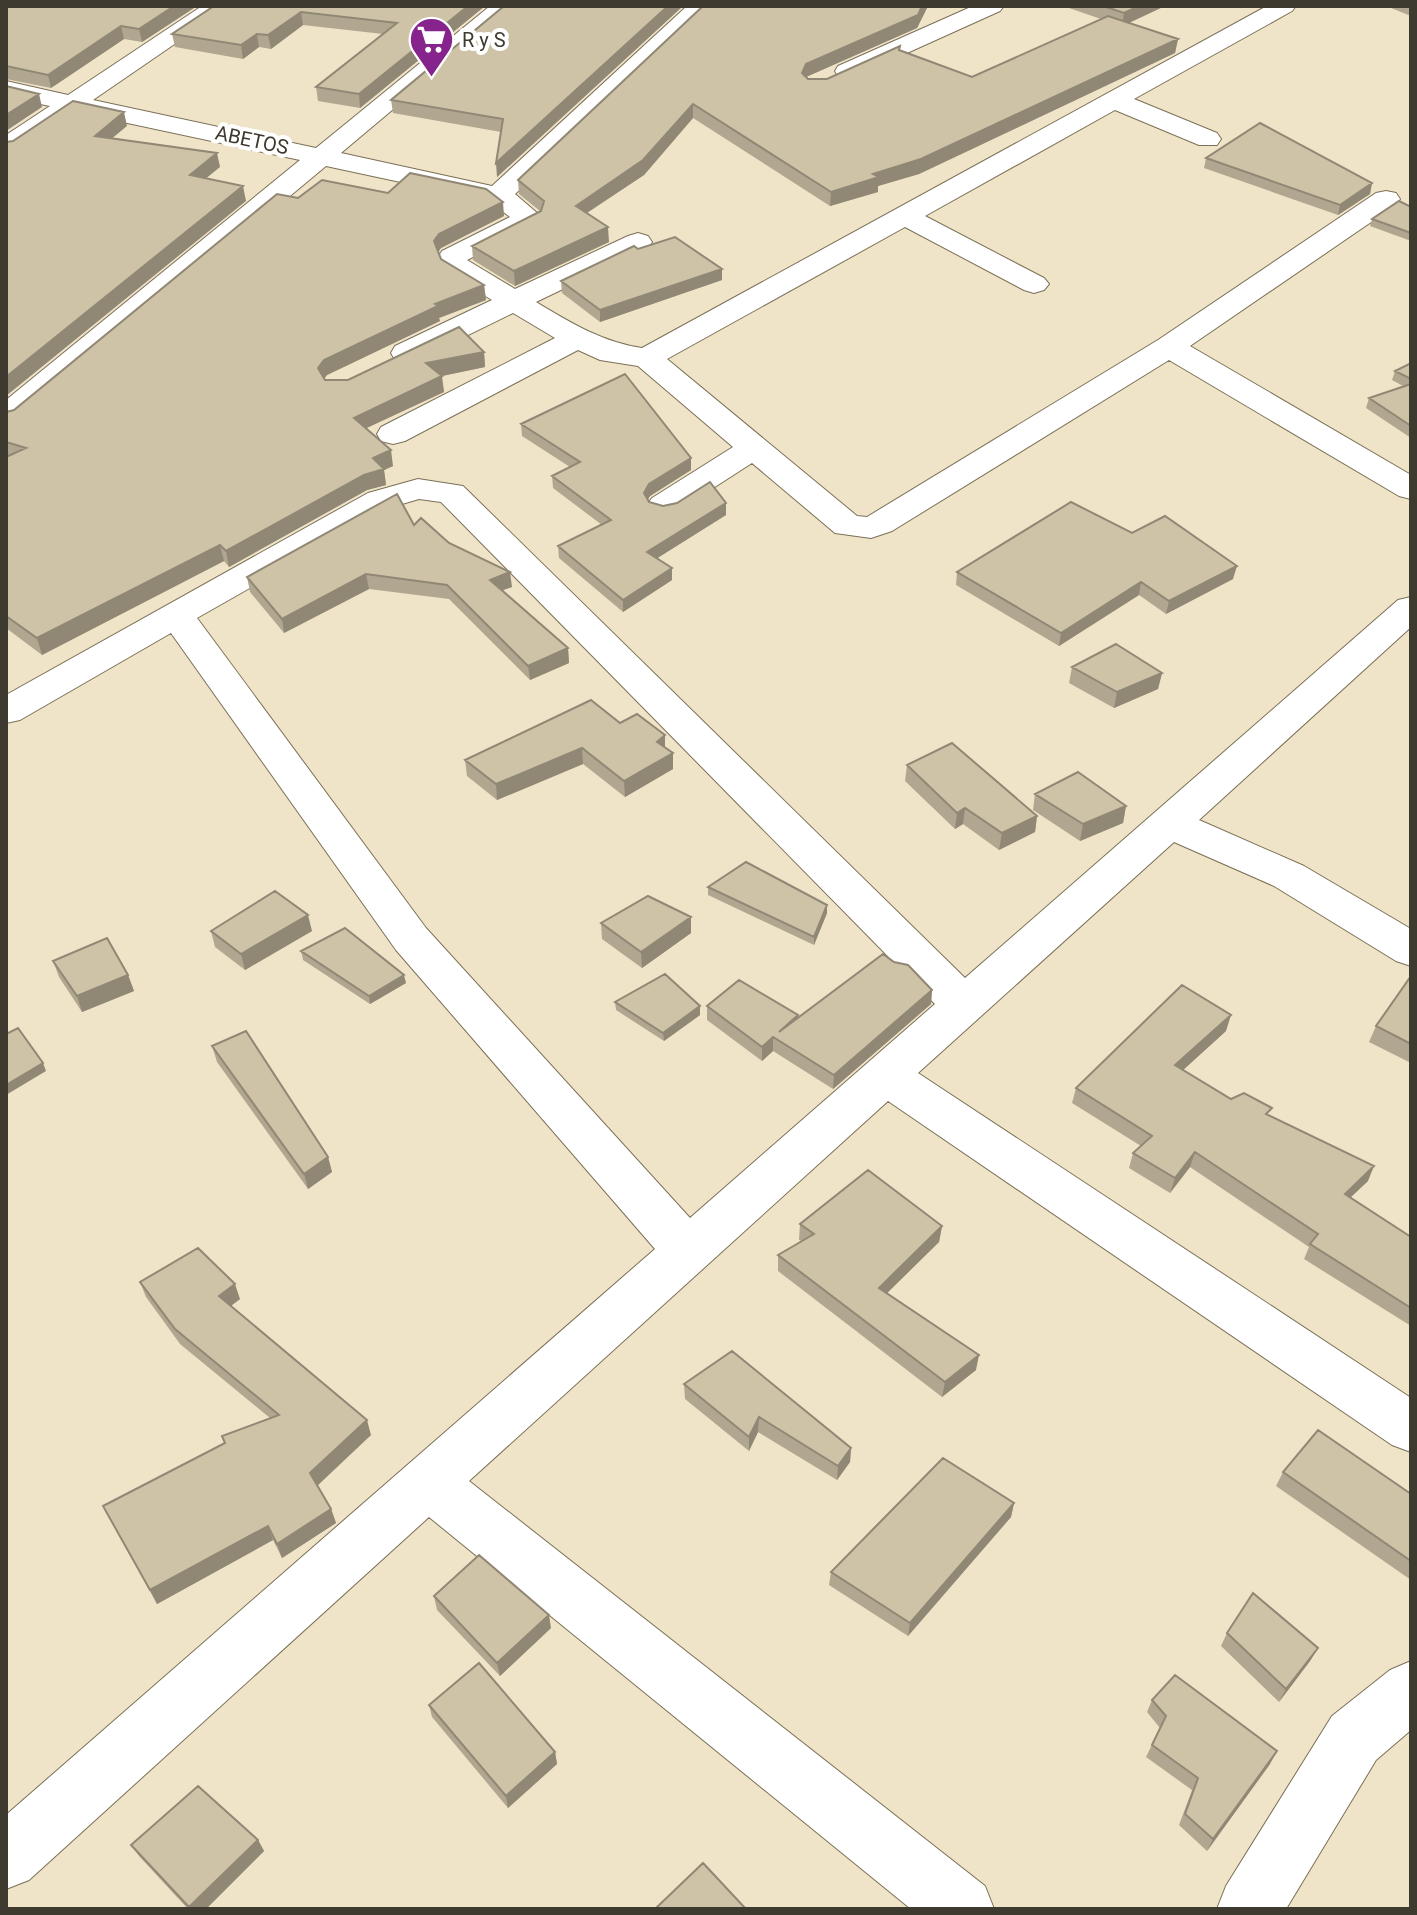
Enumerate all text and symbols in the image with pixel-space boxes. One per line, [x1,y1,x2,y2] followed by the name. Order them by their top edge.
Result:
[407,16,455,79] supermarket icon: R y S
[462,28,506,52] place label: R y S
[213,121,291,159] street label: ABETOS

